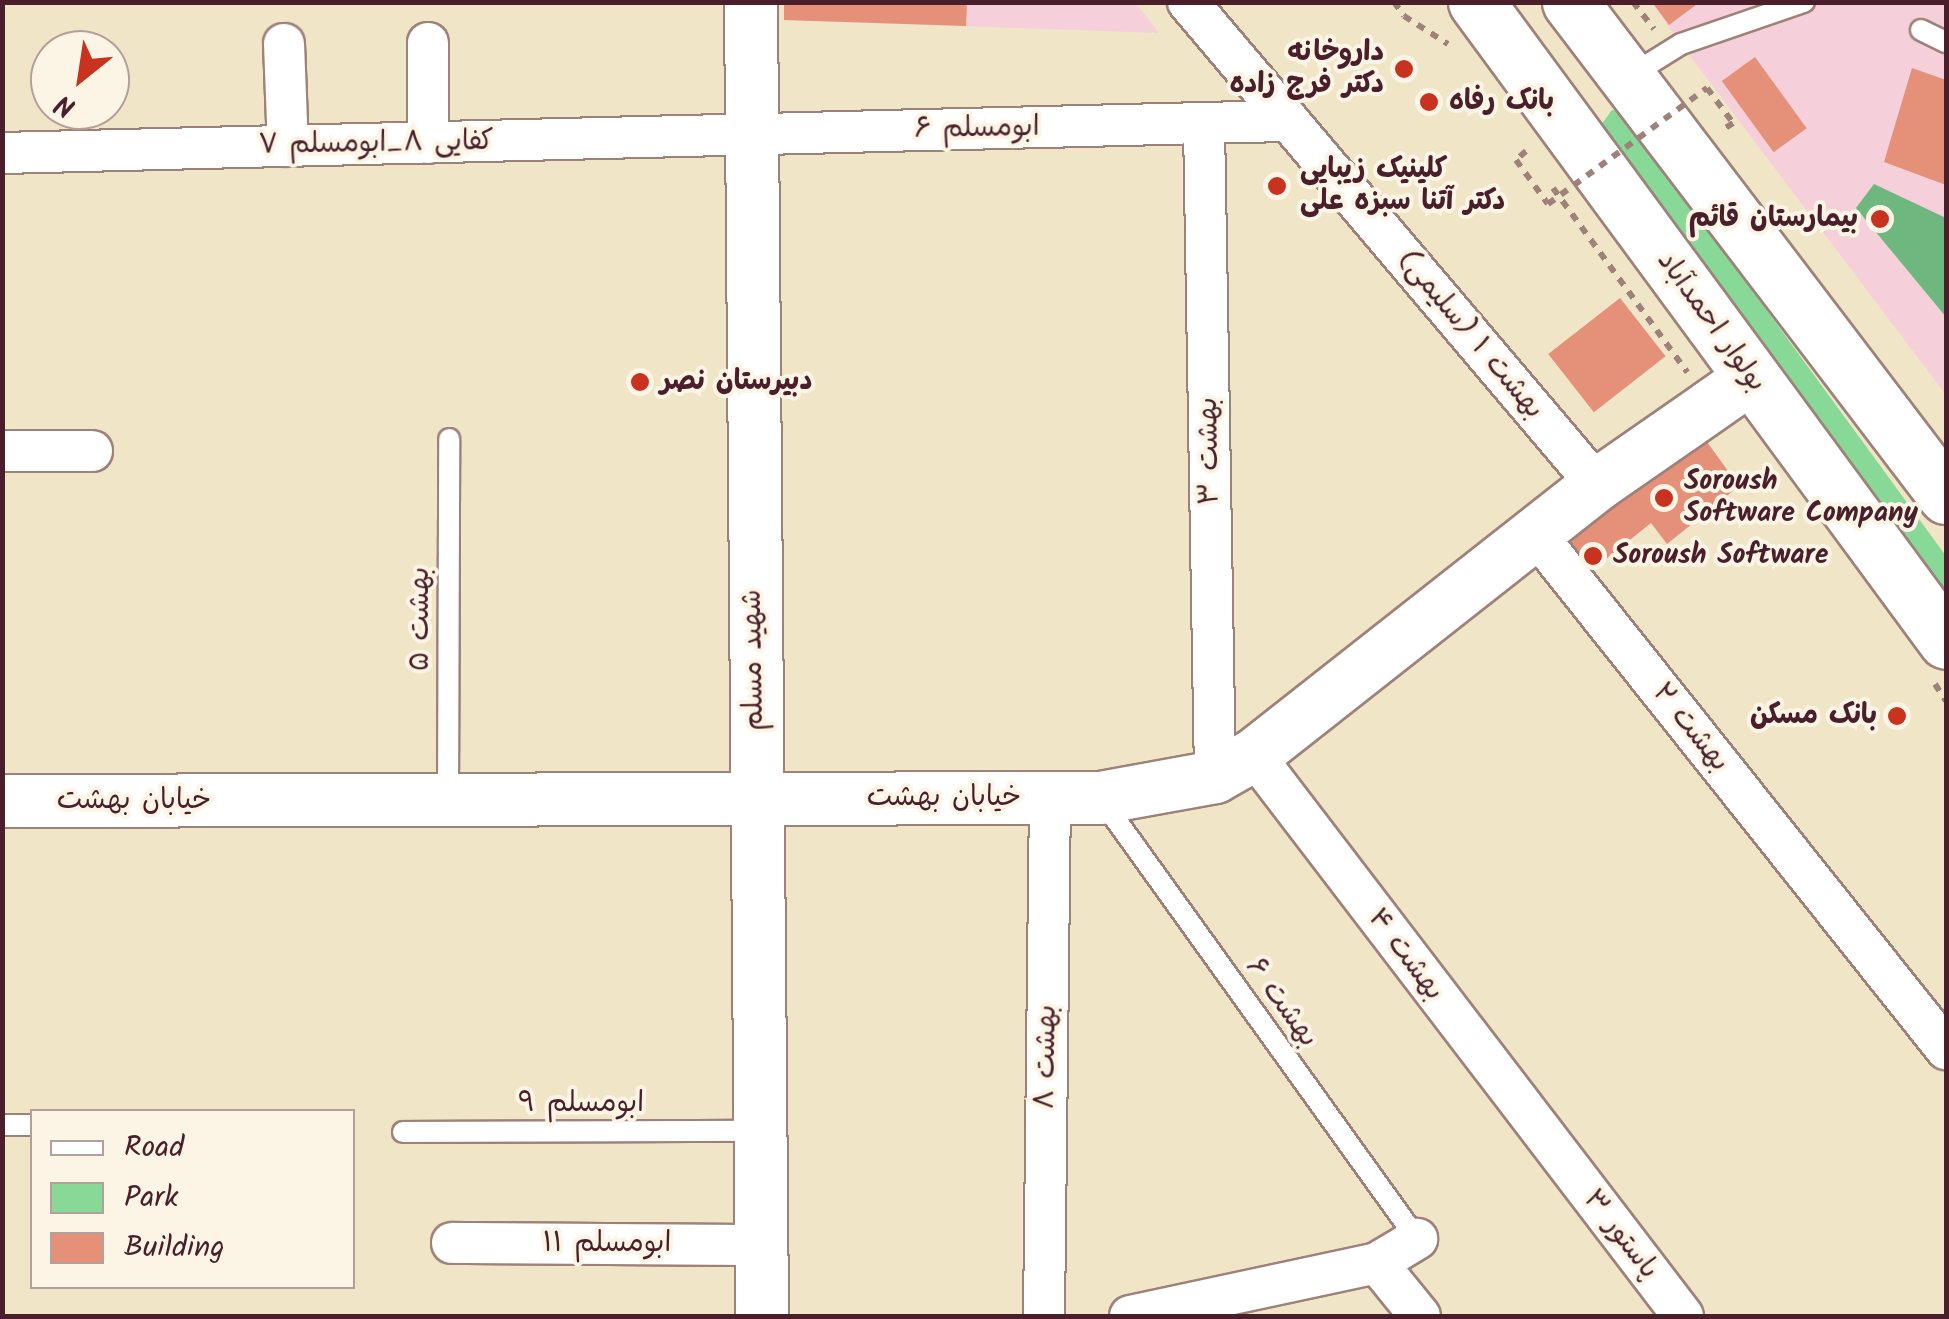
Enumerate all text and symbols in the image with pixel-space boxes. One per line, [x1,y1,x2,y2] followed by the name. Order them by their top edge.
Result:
[30,30,130,130] north arrow
[1229,36,1384,102] place label: داروخانه دکتر فرج زاده
[1393,58,1415,80] marker: داروخانه دکتر فرج زاده
[47,81,85,129] text: N
[1449,85,1554,119] place label: بانک رفاه
[1418,91,1440,113] marker: بانک رفاه
[914,111,1040,147] street label: ابومسلم ۶
[258,125,494,163] street label: کفایی ۸_ابومسلم ۷
[1300,153,1505,219] place label: کلینیک زیبایی دکتر آتنا سبزه علی
[1264,173,1290,199] marker: کلینیک زیبایی دکتر آتنا سبزه علی
[1689,202,1858,236] place label: بیمارستان قائم
[1867,206,1893,232] marker: بیمارستان قائم
[1390,244,1550,426] street label: بهشت ۱ (سلیمی)
[1649,245,1773,399] street label: بولوار احمدآباد
[660,365,812,399] place label: دبیرستان نصر
[629,371,651,393] marker: دبیرستان نصر
[1192,397,1228,505] street label: بهشت ۳
[1684,465,1918,531] place label: Soroush Software Company
[1653,487,1675,509] marker: Soroush Software Company
[1613,539,1828,573] place label: Soroush Software
[1582,545,1604,567] marker: Soroush Software
[404,567,438,671] street label: بهشت ۵
[736,589,772,731] street label: شهید مسلم
[1644,677,1736,779] street label: بهشت ۲
[1750,699,1877,733] place label: بانک مسکن
[1886,705,1908,727] marker: بانک مسکن
[867,781,1021,815] street label: خیابان بهشت
[57,784,211,818] street label: خیابان بهشت
[1360,903,1450,1007] street label: بهشت ۴
[1237,952,1325,1054] street label: بهشت ۶
[1029,1004,1065,1110] street label: بهشت ۸
[518,1087,644,1121] street label: ابومسلم ۹
[30,1109,355,1289] legend
[124,1124,184,1172] text: Road
[124,1174,178,1222] text: Park
[1575,1184,1665,1286] street label: پاستور ۳
[124,1224,224,1272] text: Building
[543,1227,671,1261] street label: ابومسلم ۱۱

